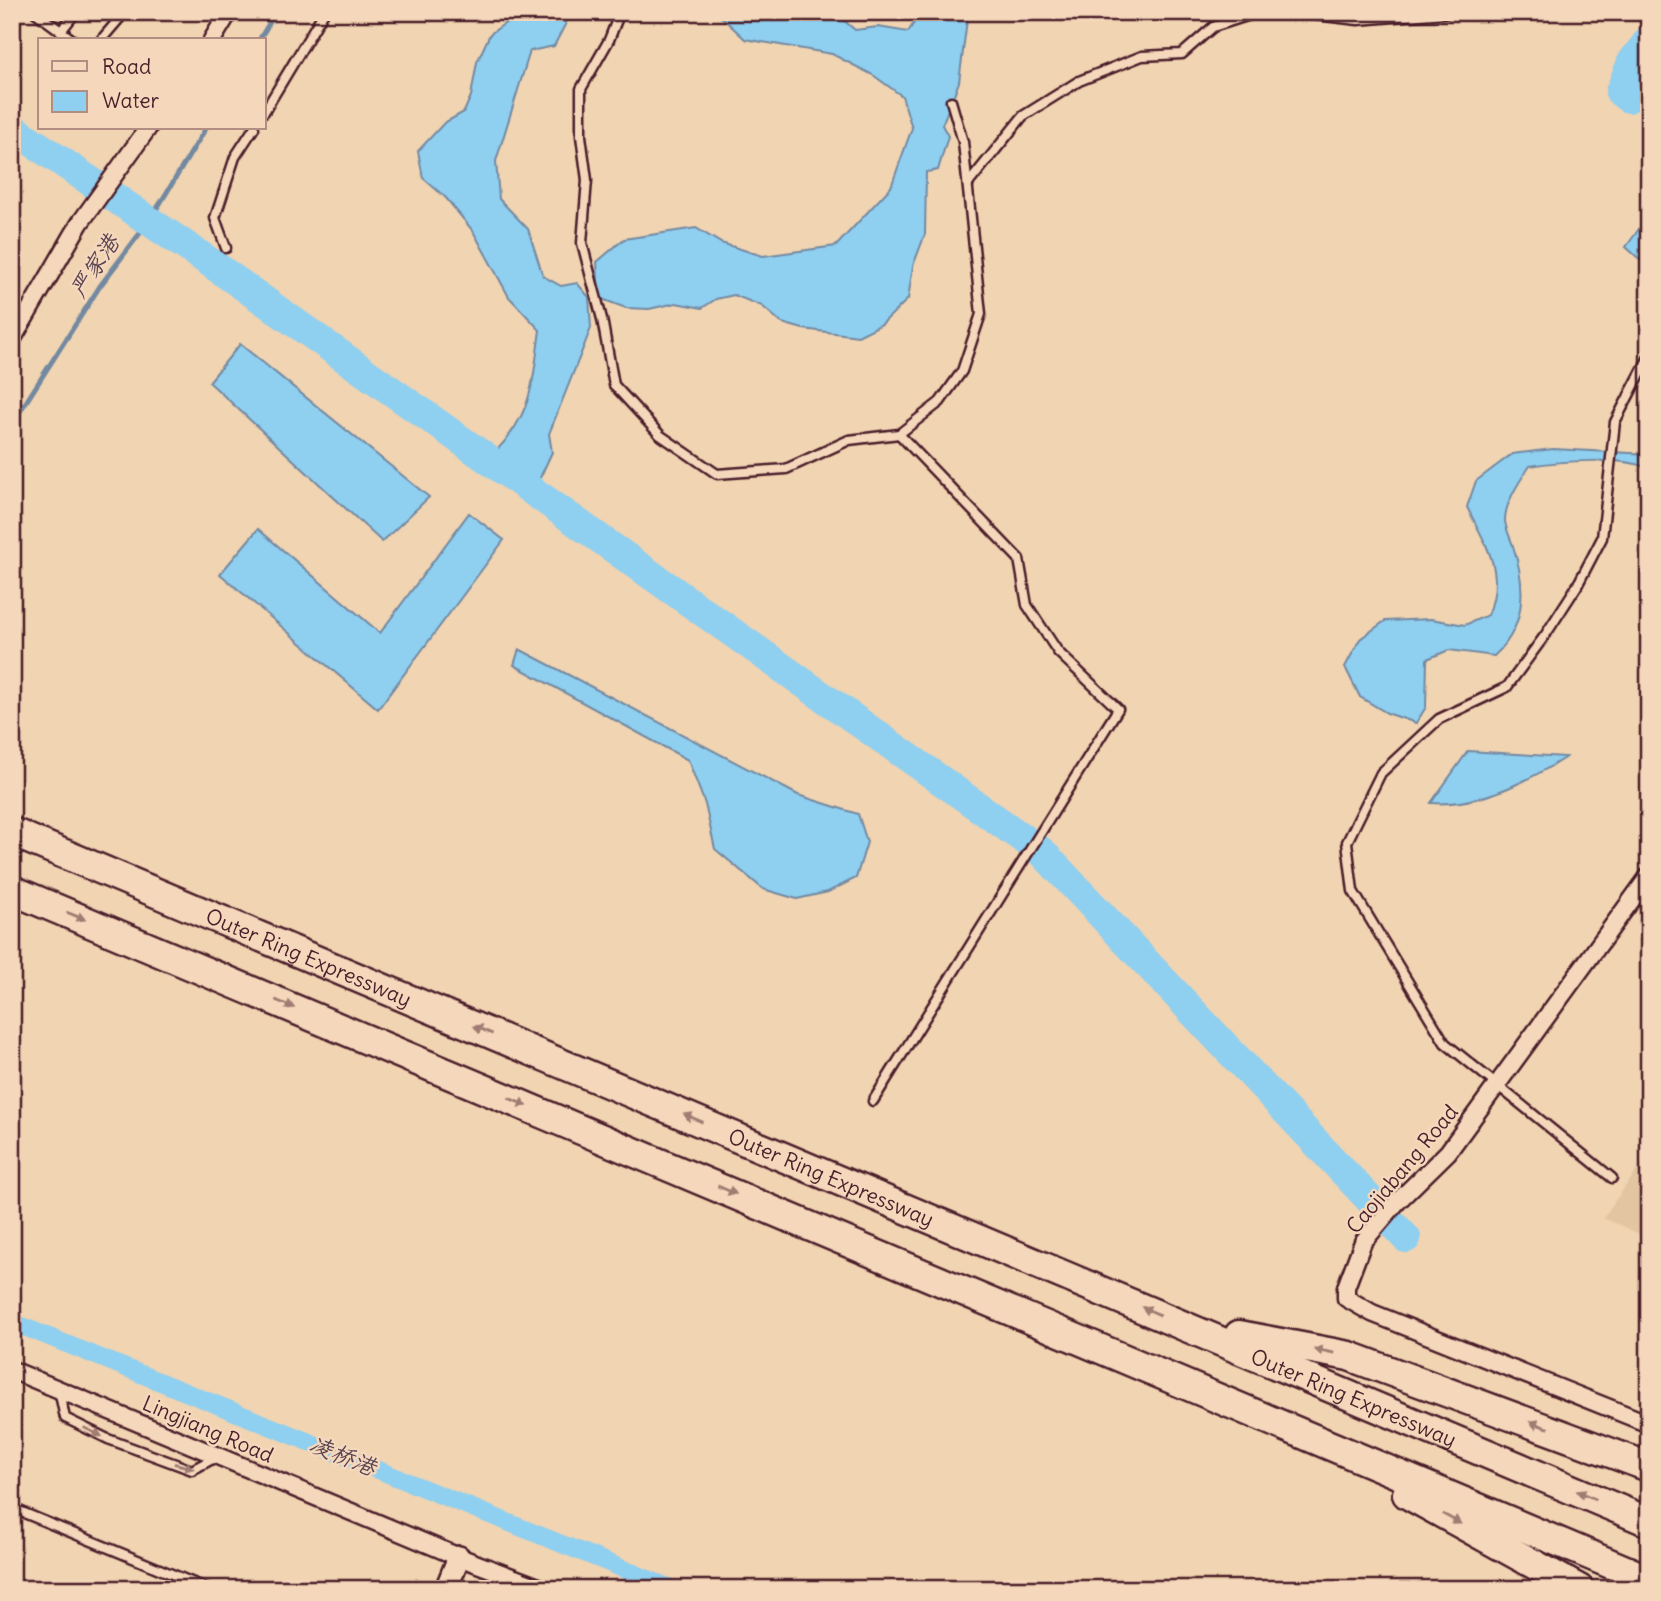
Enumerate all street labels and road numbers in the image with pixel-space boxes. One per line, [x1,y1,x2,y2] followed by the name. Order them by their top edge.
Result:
[202,902,416,1012] street label: Outer Ring Expressway
[1340,1099,1464,1239] street label: Caojiabang Road
[724,1122,938,1233] street label: Outer Ring Expressway
[1247,1342,1461,1453] street label: Outer Ring Expressway
[139,1389,277,1469] street label: Lingjiang Road

